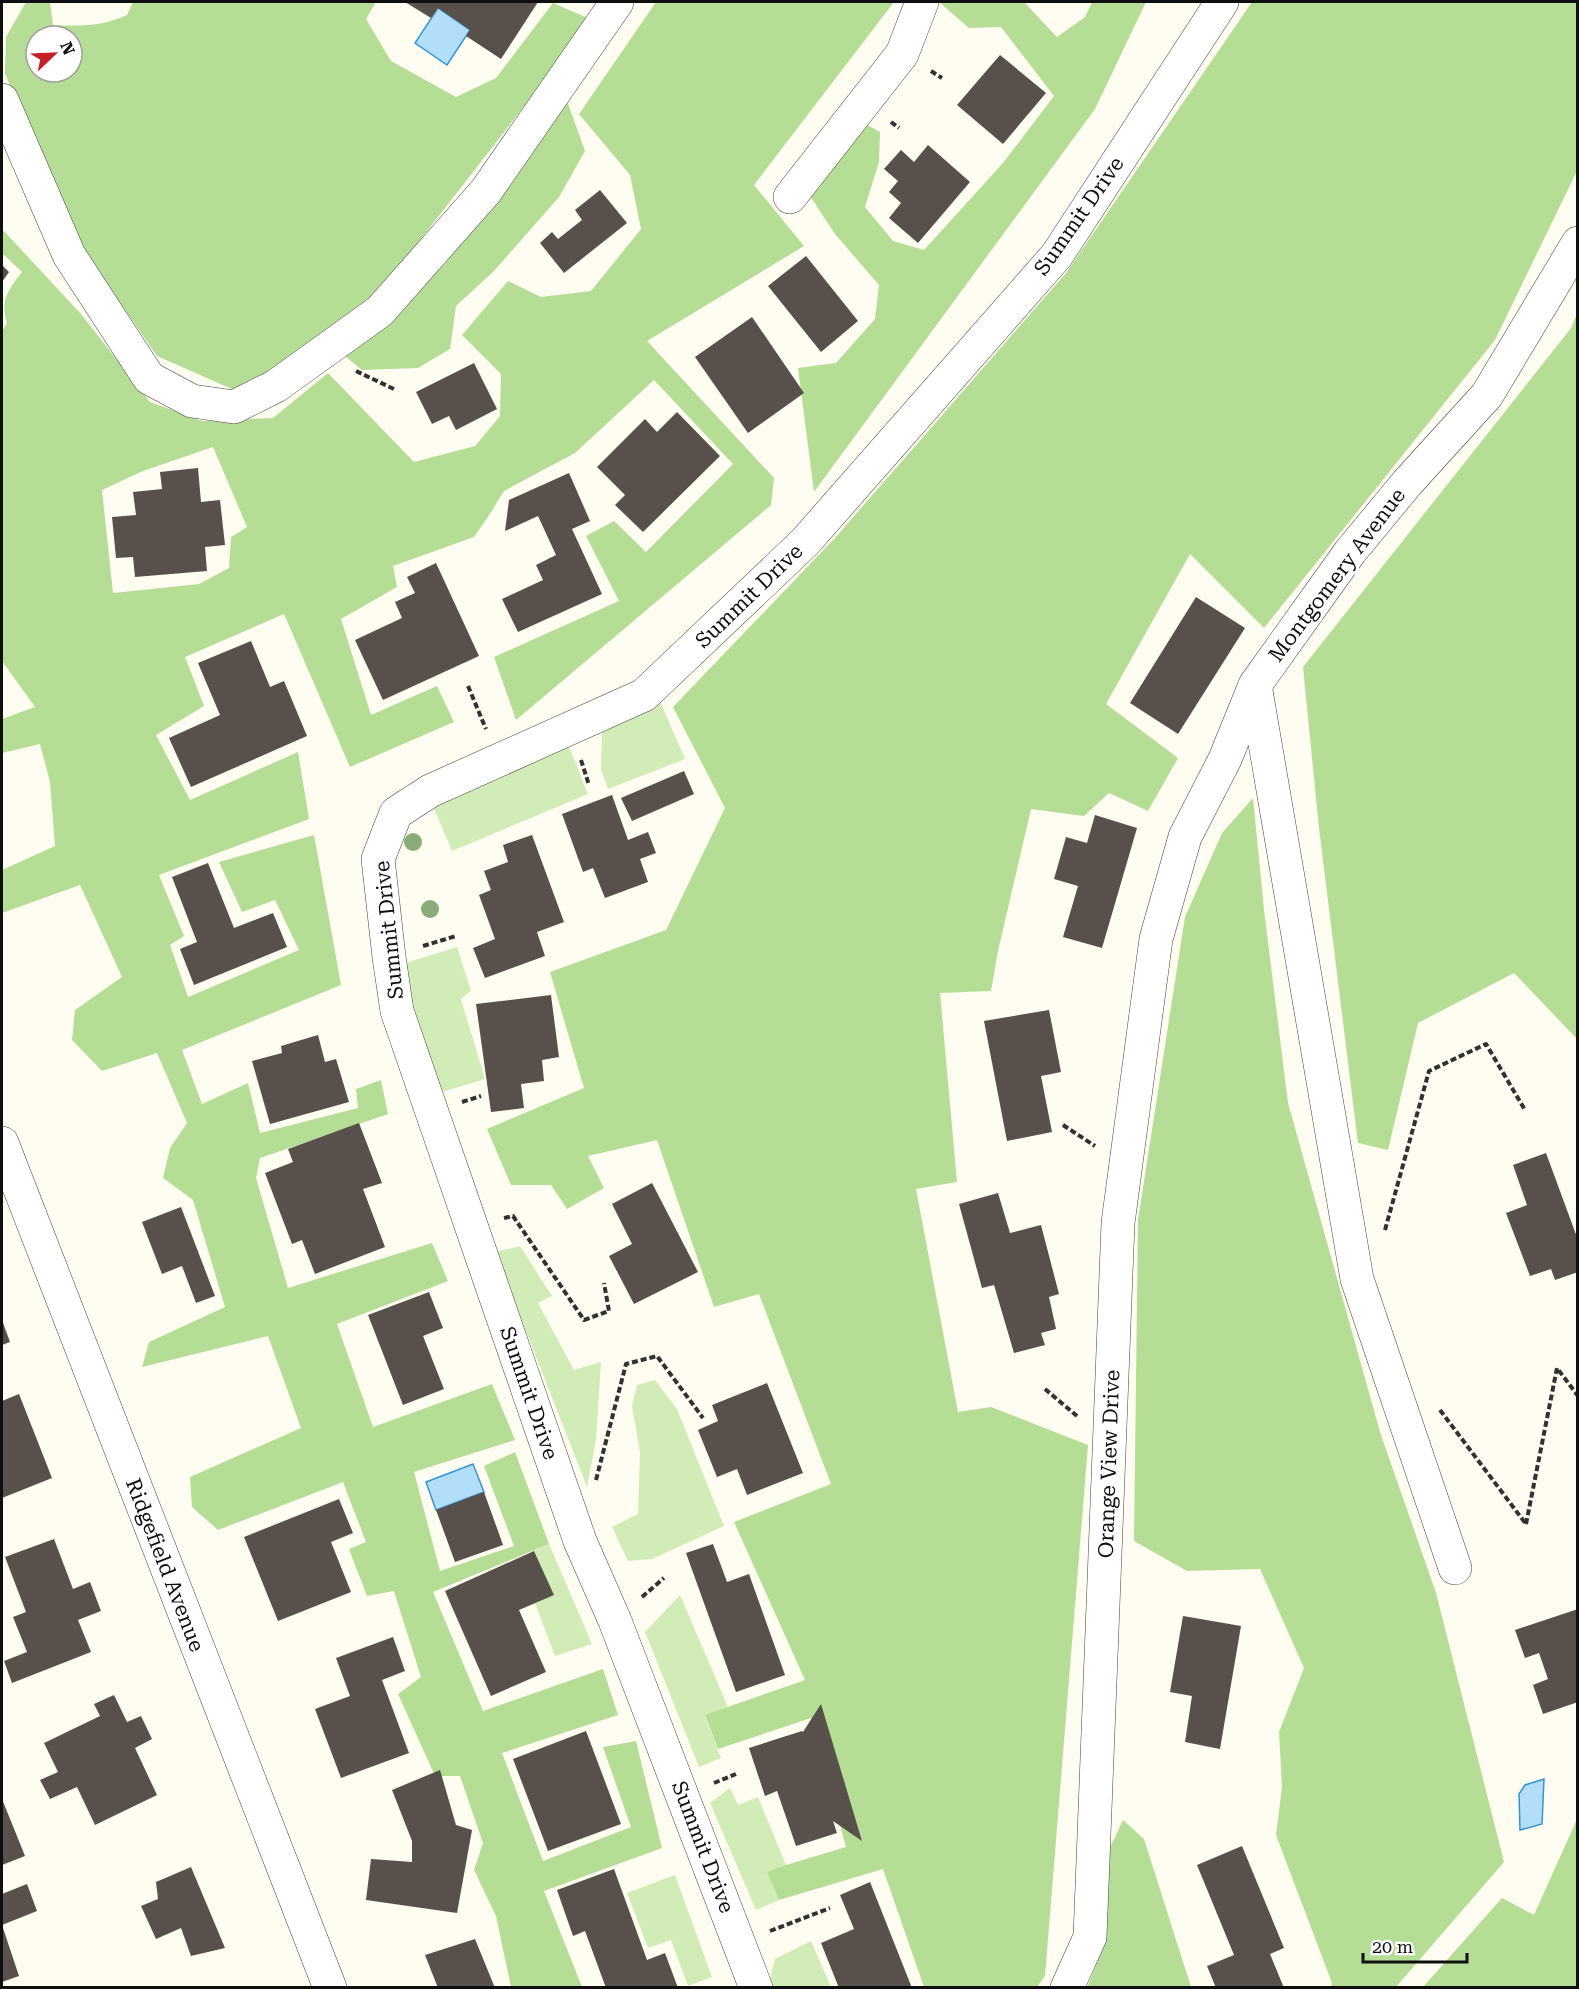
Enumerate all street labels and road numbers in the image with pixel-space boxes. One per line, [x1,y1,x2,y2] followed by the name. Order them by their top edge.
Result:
[1029,152,1129,280] street label: Summit Drive
[1264,484,1410,666] street label: Montgomery Avenue
[691,539,807,653] street label: Summit Drive
[370,860,408,1000] street label: Summit Drive
[495,1323,563,1463] street label: Summit Drive
[1094,1369,1124,1559] street label: Orange View Drive
[121,1475,209,1655] street label: Ridgefield Avenue
[667,1778,739,1916] street label: Summit Drive

